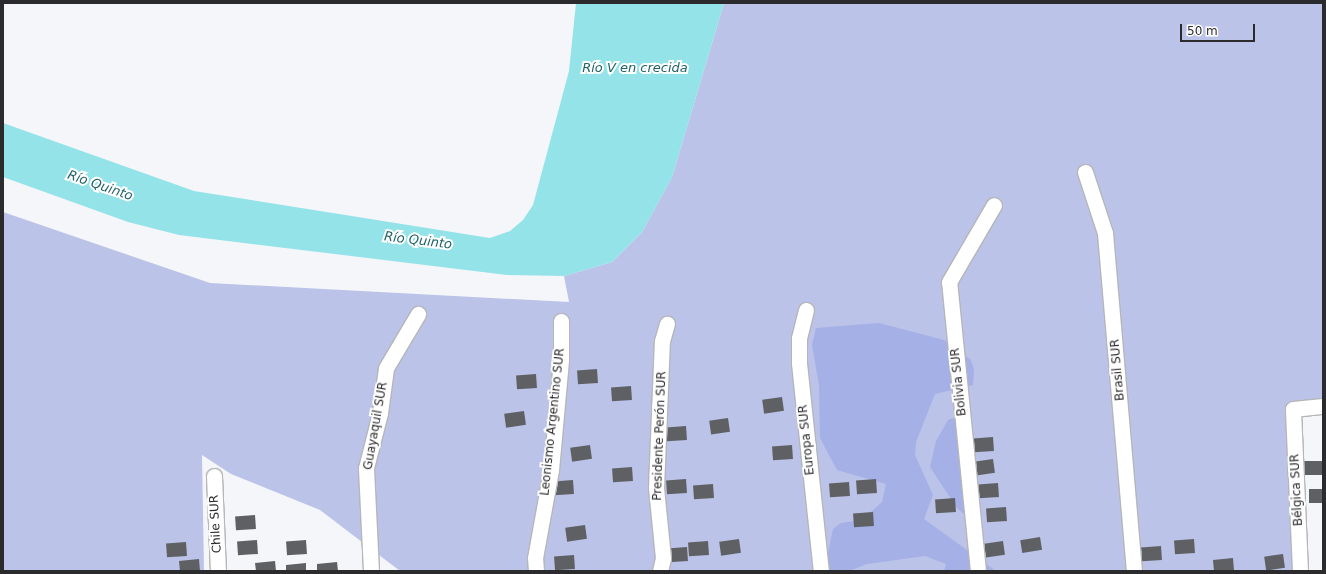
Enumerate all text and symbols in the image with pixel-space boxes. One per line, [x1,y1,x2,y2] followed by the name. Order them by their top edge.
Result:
[1182,16,1257,42] scale bar
[1187,24,1218,38] text: 50 m
[582,60,688,76] water label: Río V en crecida
[65,168,135,204] water label: Río Quinto
[383,229,453,253] water label: Río Quinto
[1108,338,1128,402] street label: Brasil SUR
[538,347,568,497] street label: Leonismo Argentino SUR
[948,347,970,417] street label: Bolivia SUR
[651,371,669,501] street label: Presidente Perón SUR
[361,381,391,471] street label: Guayaquil SUR
[796,404,818,476] street label: Europa SUR
[1288,453,1306,527] street label: Bélgica SUR
[207,494,225,554] street label: Chile SUR

